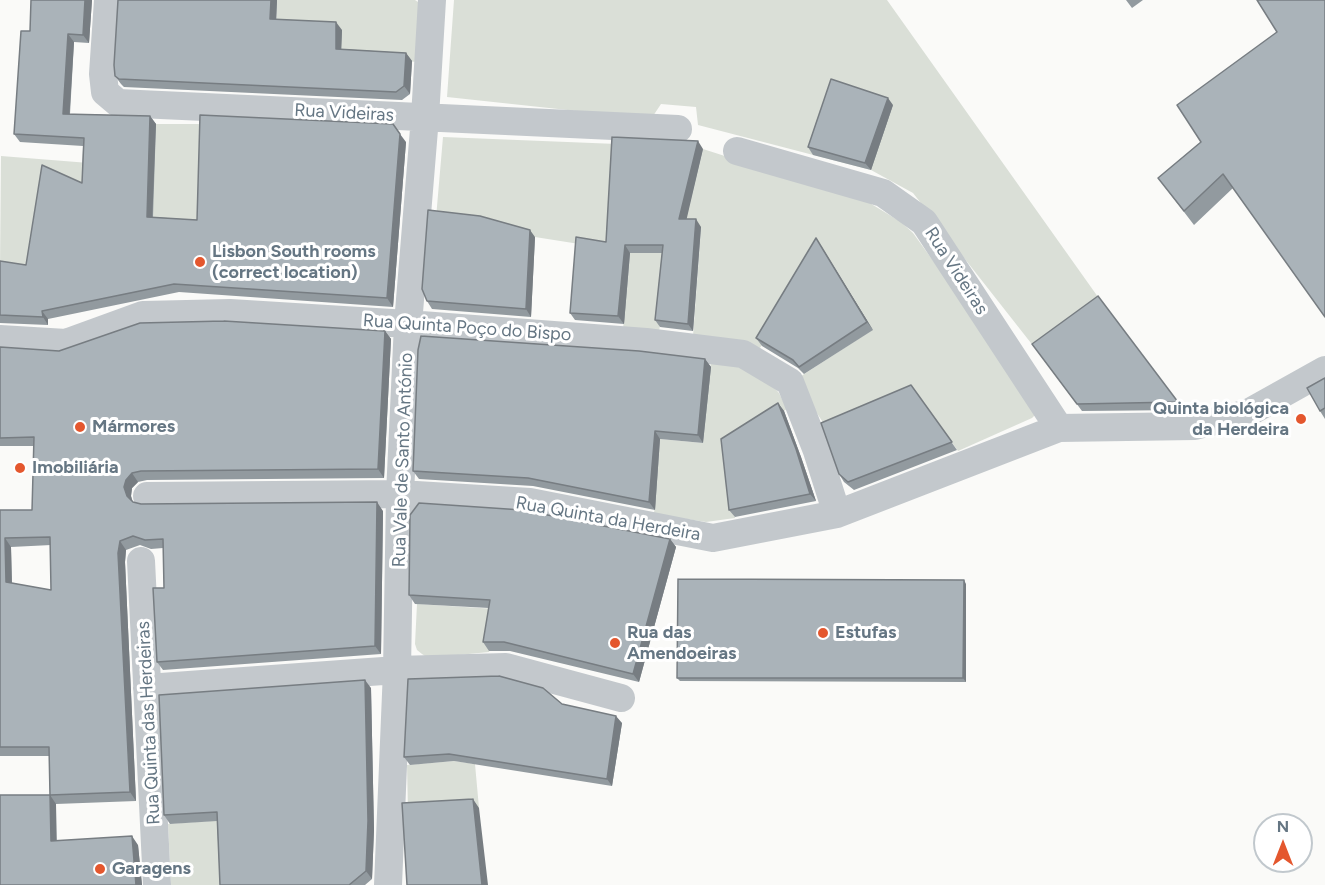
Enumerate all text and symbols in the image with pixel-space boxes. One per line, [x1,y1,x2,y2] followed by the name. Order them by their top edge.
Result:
[294,100,394,126] street label: Rua Videiras
[920,223,992,319] street label: Rua Videiras
[212,241,376,284] place label: Lisbon South rooms (correct location)
[193,255,207,269] marker: Lisbon South rooms (correct location)
[362,310,572,346] street label: Rua Quinta Poço do Bispo
[388,352,418,568] street label: Rua Vale de Santo António
[1153,398,1289,440] place label: Quinta biológica da Herdeira
[1294,412,1308,426] marker: Quinta biológica da Herdeira
[92,416,175,438] place label: Mármores
[73,420,87,434] marker: Mármores
[32,457,119,479] place label: Imobiliária
[13,461,27,475] marker: Imobiliária
[514,492,702,546] street label: Rua Quinta da Herdeira
[133,621,165,825] street label: Rua Quinta das Herdeiras
[627,622,736,664] place label: Rua das Amendoeiras
[835,622,896,644] place label: Estufas
[816,626,830,640] marker: Estufas
[608,636,622,650] marker: Rua das Amendoeiras
[1253,813,1313,873] north arrow
[1277,817,1289,836] text: N
[112,858,191,880] place label: Garagens
[93,862,107,876] marker: Garagens

